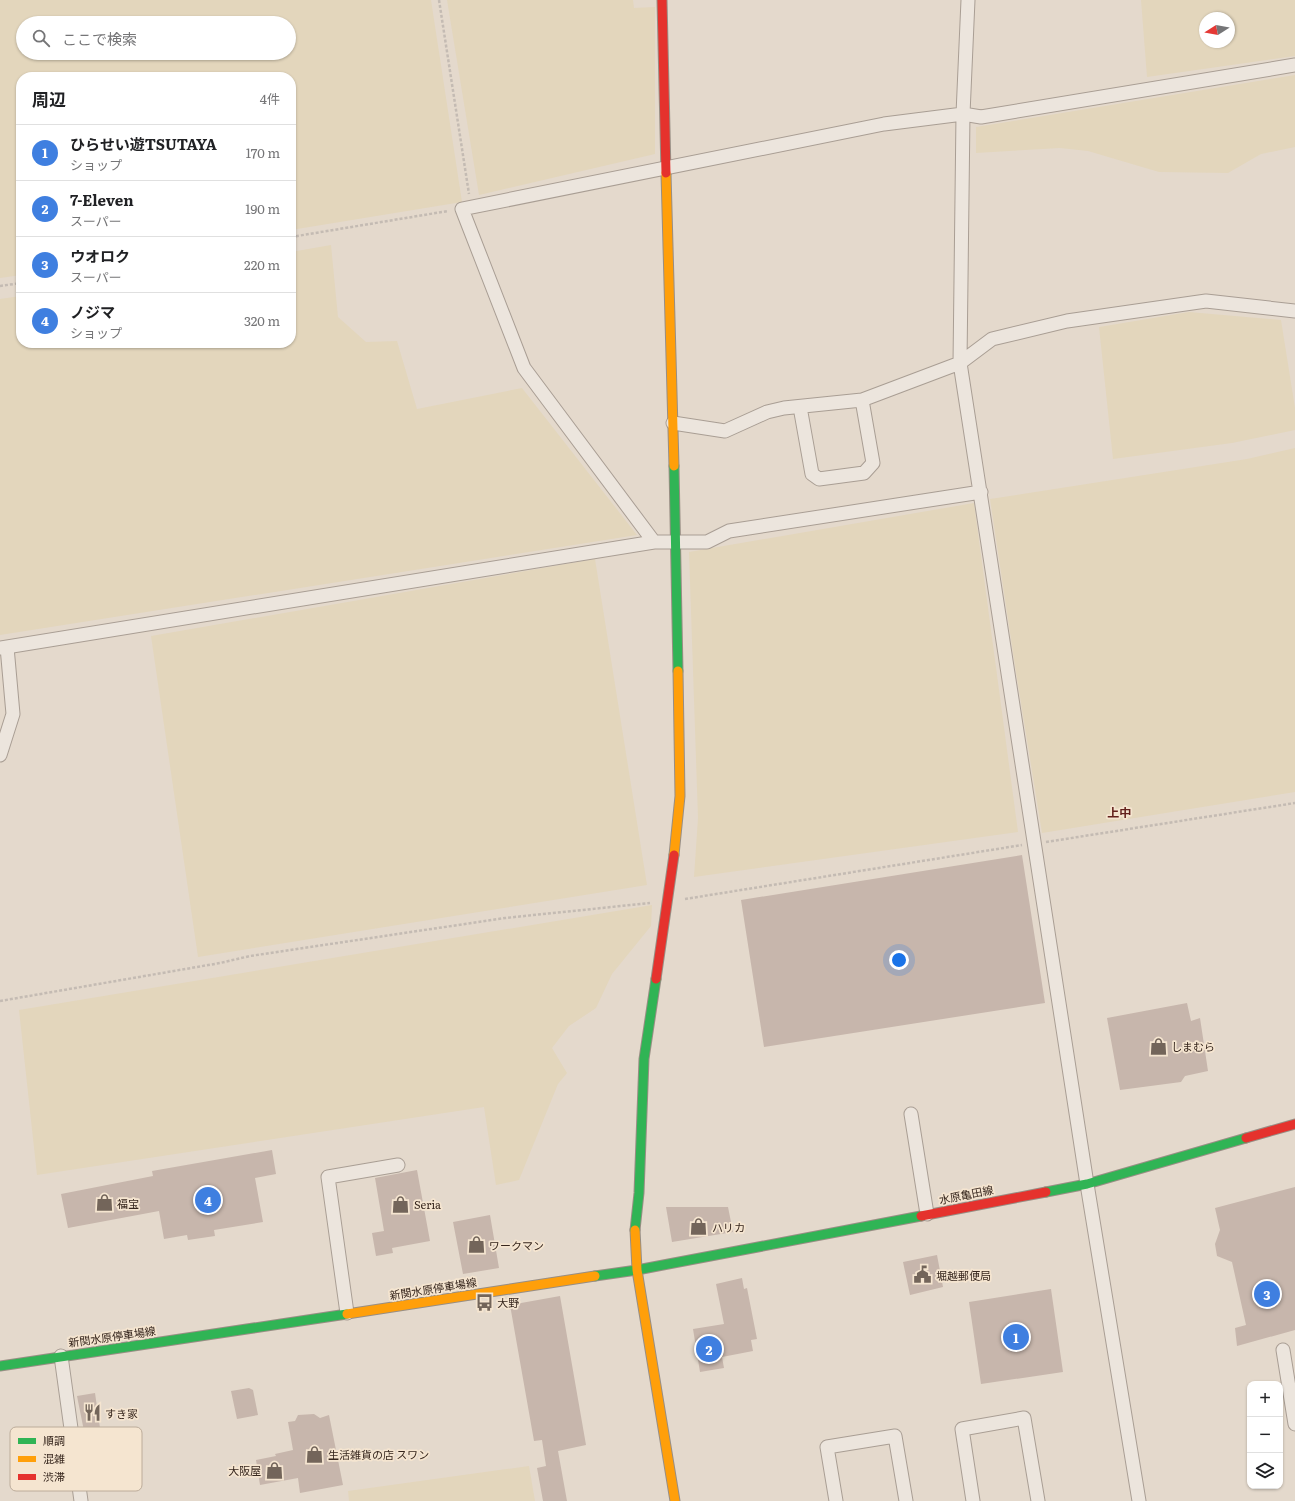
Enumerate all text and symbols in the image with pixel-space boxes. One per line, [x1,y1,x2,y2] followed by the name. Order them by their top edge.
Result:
[1199,12,1235,48] north arrow
[16,16,296,60] search box
[30,27,52,49] icon: search
[62,27,137,50] text: ここで検索
[32,86,66,111] text: 周辺
[260,89,280,108] text: 4件
[70,132,217,155] text: ひらせい遊TSUTAYA
[42,143,48,162] text: 1
[246,143,280,162] text: 170 m
[70,155,122,174] text: ショップ
[70,188,134,211] text: 7-Eleven
[42,199,48,218] text: 2
[245,199,280,218] text: 190 m
[70,211,122,230] text: スーパー
[70,244,130,267] text: ウオロク
[41,255,49,274] text: 3
[244,255,280,274] text: 220 m
[70,267,122,286] text: スーパー
[70,300,115,323] text: ノジマ
[41,311,49,330] text: 4
[244,311,280,330] text: 320 m
[70,323,122,342] text: ショップ
[1107,803,1131,821] district label: 上中
[889,950,909,970] your location
[1148,1036,1168,1056] shop icon: しまむら
[1171,1038,1215,1054] place label: しまむら
[937,1181,995,1207] street label: 水原亀田線
[195,1185,221,1215] pin: 4
[94,1193,114,1213] shop icon: 福宝
[391,1194,411,1214] shop icon: Seria
[117,1195,139,1211] place label: 福宝
[414,1196,441,1212] place label: Seria
[689,1217,709,1237] shop icon: ハリカ
[712,1219,745,1235] place label: ハリカ
[466,1235,486,1255] shop icon: ワークマン
[489,1237,544,1253] place label: ワークマン
[913,1265,933,1285] public building icon: 堀越郵便局
[936,1267,991,1283] place label: 堀越郵便局
[388,1273,478,1303] street label: 新関水原停車場線
[1254,1279,1280,1309] pin: 3
[474,1292,494,1312] bus stop icon: 大野
[497,1294,519,1310] place label: 大野
[67,1322,157,1350] street label: 新関水原停車場線
[1003,1322,1029,1352] pin: 1
[696,1334,722,1364] pin: 2
[1247,1381,1283,1489] map controls
[1247,1381,1283,1417] button: +
[82,1403,102,1423] restaurant icon: すき家
[105,1405,138,1421] place label: すき家
[1247,1417,1283,1453] button: −
[10,1427,142,1491] legend
[43,1432,65,1448] text: 順調
[305,1444,325,1464] shop icon: 生活雑貨の店 スワン
[328,1446,429,1462] place label: 生活雑貨の店 スワン
[43,1450,65,1466] text: 混雑
[1247,1453,1283,1489] button: layers
[264,1460,284,1480] shop icon: 大阪屋
[228,1462,261,1478] place label: 大阪屋
[43,1468,65,1484] text: 渋滞

